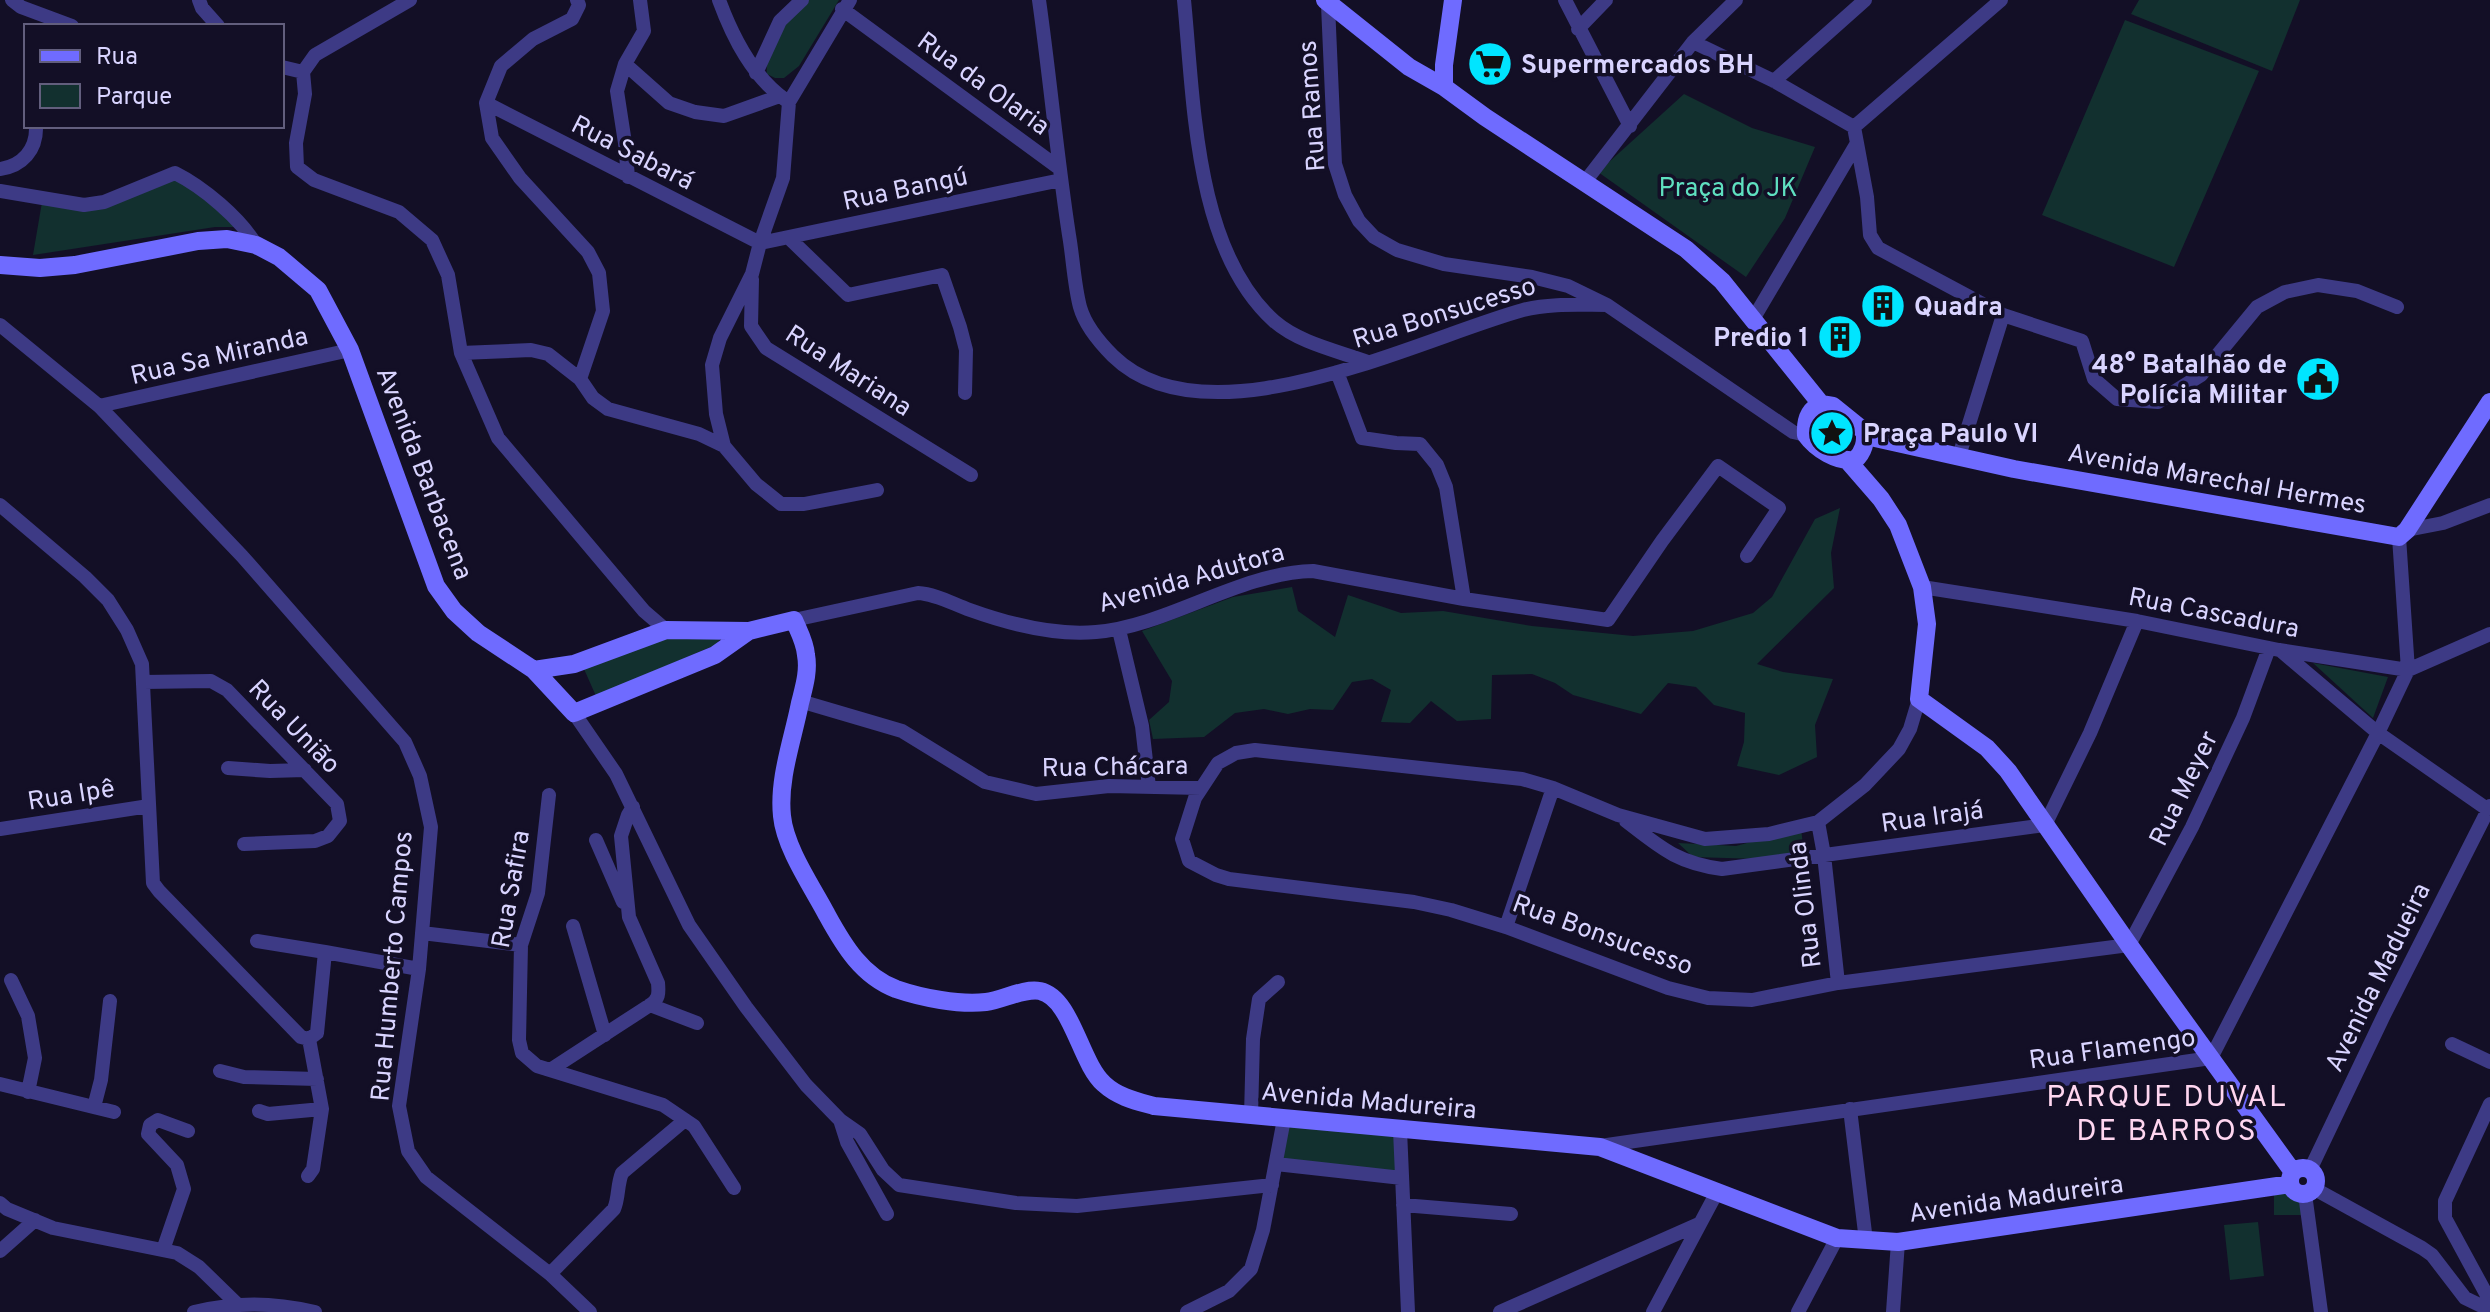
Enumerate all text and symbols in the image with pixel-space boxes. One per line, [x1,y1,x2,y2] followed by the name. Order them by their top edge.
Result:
[24,24,284,128] legend
[910,26,1055,144] street label: Rua da Olaria
[1292,39,1335,173] street label: Rua Ramos
[1466,40,1514,88] supermarket icon: Supermercados BH
[96,43,138,73] text: Rua
[1521,50,1754,83] place label: Supermercados BH
[96,83,172,113] text: Parque
[565,109,699,199] street label: Rua Sabará
[840,161,971,220] street label: Rua Bangú
[1658,173,1798,206] park label: Praça do JK
[1349,271,1540,358] street label: Rua Bonsucesso
[1859,282,1907,330] building icon: Quadra
[1914,292,2003,325] place label: Quadra
[1816,313,1864,361] building icon: Predio 1
[778,319,917,425] street label: Rua Mariana
[128,321,312,394] street label: Rua Sa Miranda
[1713,323,1809,356] place label: Predio 1
[2092,350,2287,413] place label: 48° Batalhão de Polícia Militar
[2294,355,2342,403] public building icon: 48° Batalhão de Polícia Militar
[367,363,479,585] street label: Avenida Barbacena
[1808,409,1856,457] place icon: Praça Paulo VI
[1863,419,2038,452] place label: Praça Paulo VI
[2065,438,2368,523] street label: Avenida Marechal Hermes
[1095,537,1289,622] street label: Avenida Adutora
[2125,582,2302,647] street label: Rua Cascadura
[240,674,346,782] street label: Rua União
[2143,726,2227,852] street label: Rua Meyer
[1041,751,1189,786] street label: Rua Chácara
[25,773,117,820] street label: Rua Ipê
[1879,795,1986,842] street label: Rua Irajá
[486,828,539,951] street label: Rua Safira
[365,830,422,1103] street label: Rua Humberto Campos
[1782,840,1831,970] street label: Rua Olinda
[2319,878,2439,1078] street label: Avenida Madueira
[1507,888,1697,984] street label: Rua Bonsucesso
[2027,1022,2198,1078] street label: Rua Flamengo
[1260,1077,1478,1128] street label: Avenida Madureira
[2046,1080,2288,1151] district label: PARQUE DUVAL DE BARROS
[1907,1169,2126,1232] street label: Avenida Madureira

